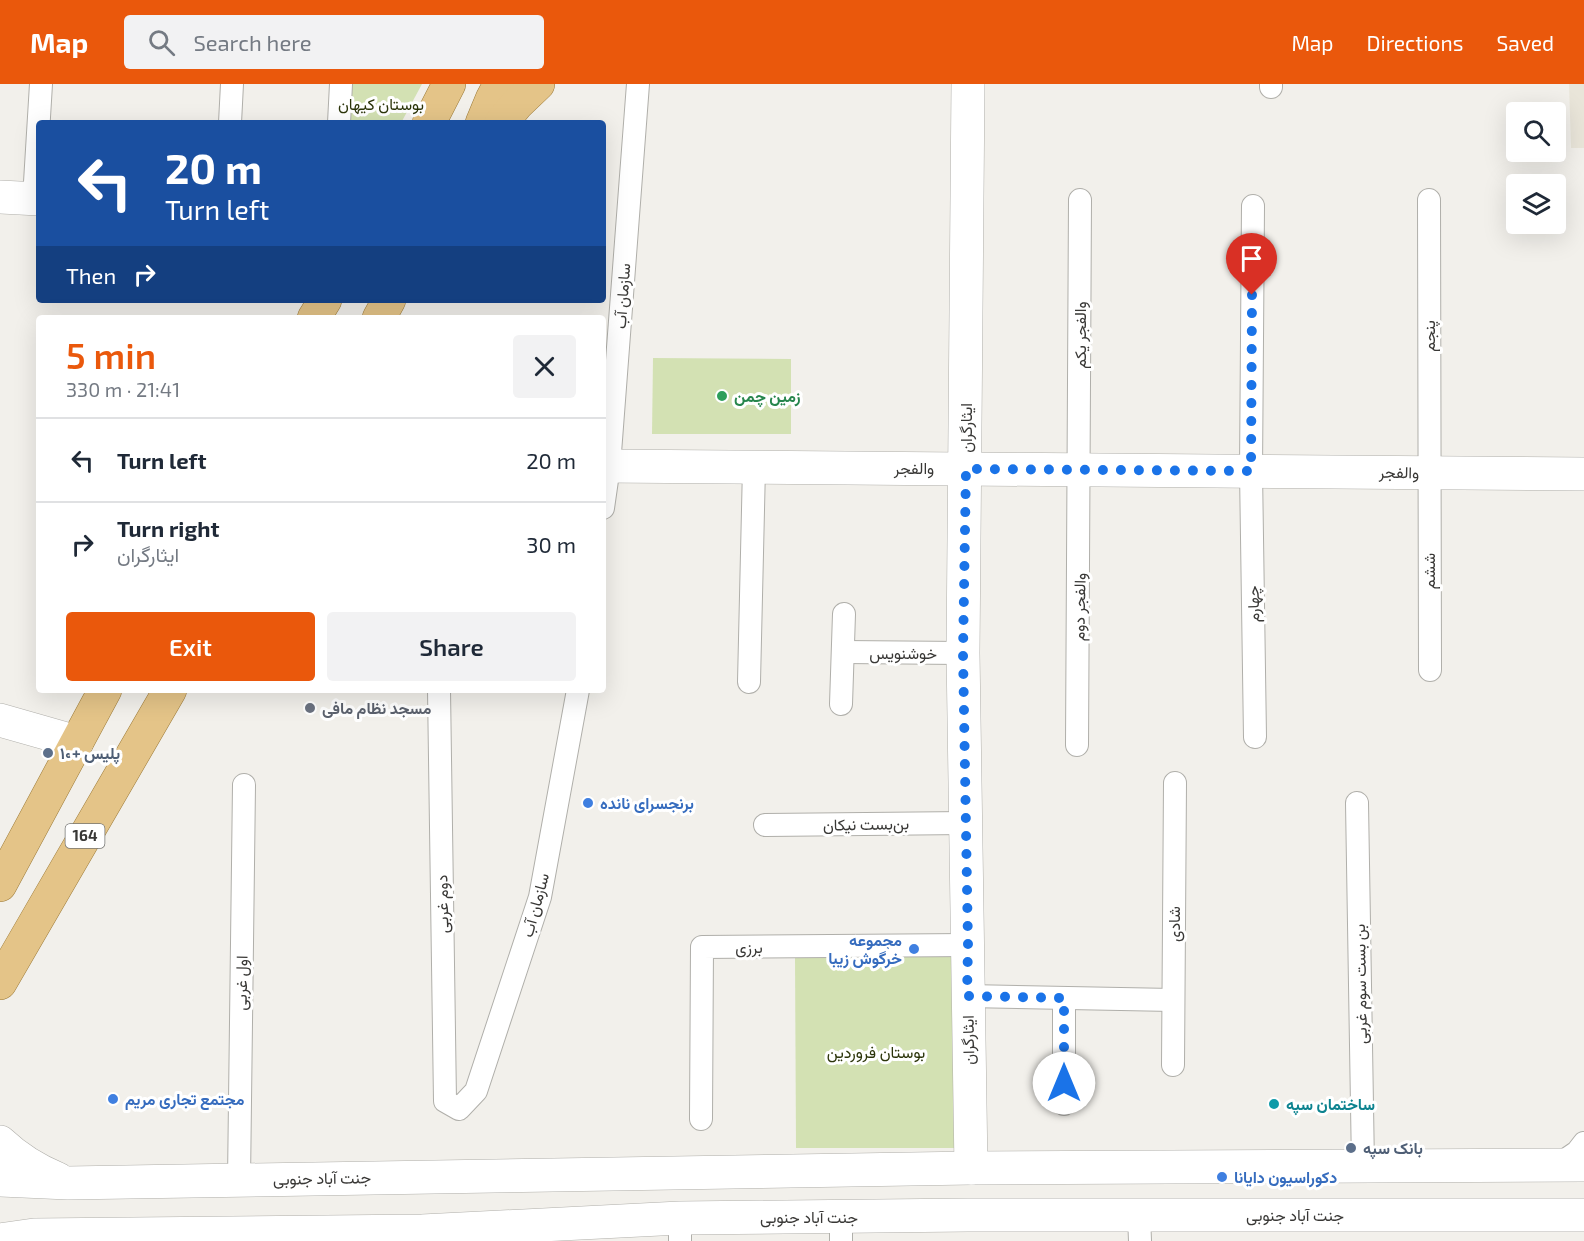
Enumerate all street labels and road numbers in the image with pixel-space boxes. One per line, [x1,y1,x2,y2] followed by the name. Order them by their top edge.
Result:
[610,262,635,330] street label: سازمان آب
[1070,301,1091,369] street label: والفجر یکم
[1419,320,1441,352] street label: پنجم
[956,403,977,453] street label: ایثارگران
[893,458,934,479] street label: والفجر
[1378,462,1419,483] street label: والفجر
[1419,553,1440,589] street label: ششم
[1068,573,1091,641] street label: والفجر دوم
[1243,585,1265,622] street label: چهارم
[869,643,937,664] street label: خوشنویس
[823,813,909,836] street label: بن‌بست نیکان
[66,824,104,848] road number: 164
[517,871,554,940] street label: سازمان آب
[431,875,454,933] street label: دوم غربی
[1164,906,1185,942] street label: شادی
[1349,924,1372,1044] street label: بن بست سوم غربی
[735,937,763,958] street label: برزی
[231,955,252,1011] street label: اول غربی
[958,1015,979,1065] street label: ایثارگران
[273,1167,372,1190] street label: جنت آباد جنوبی
[1246,1205,1344,1226] street label: جنت آباد جنوبی
[760,1207,858,1228] street label: جنت آباد جنوبی

